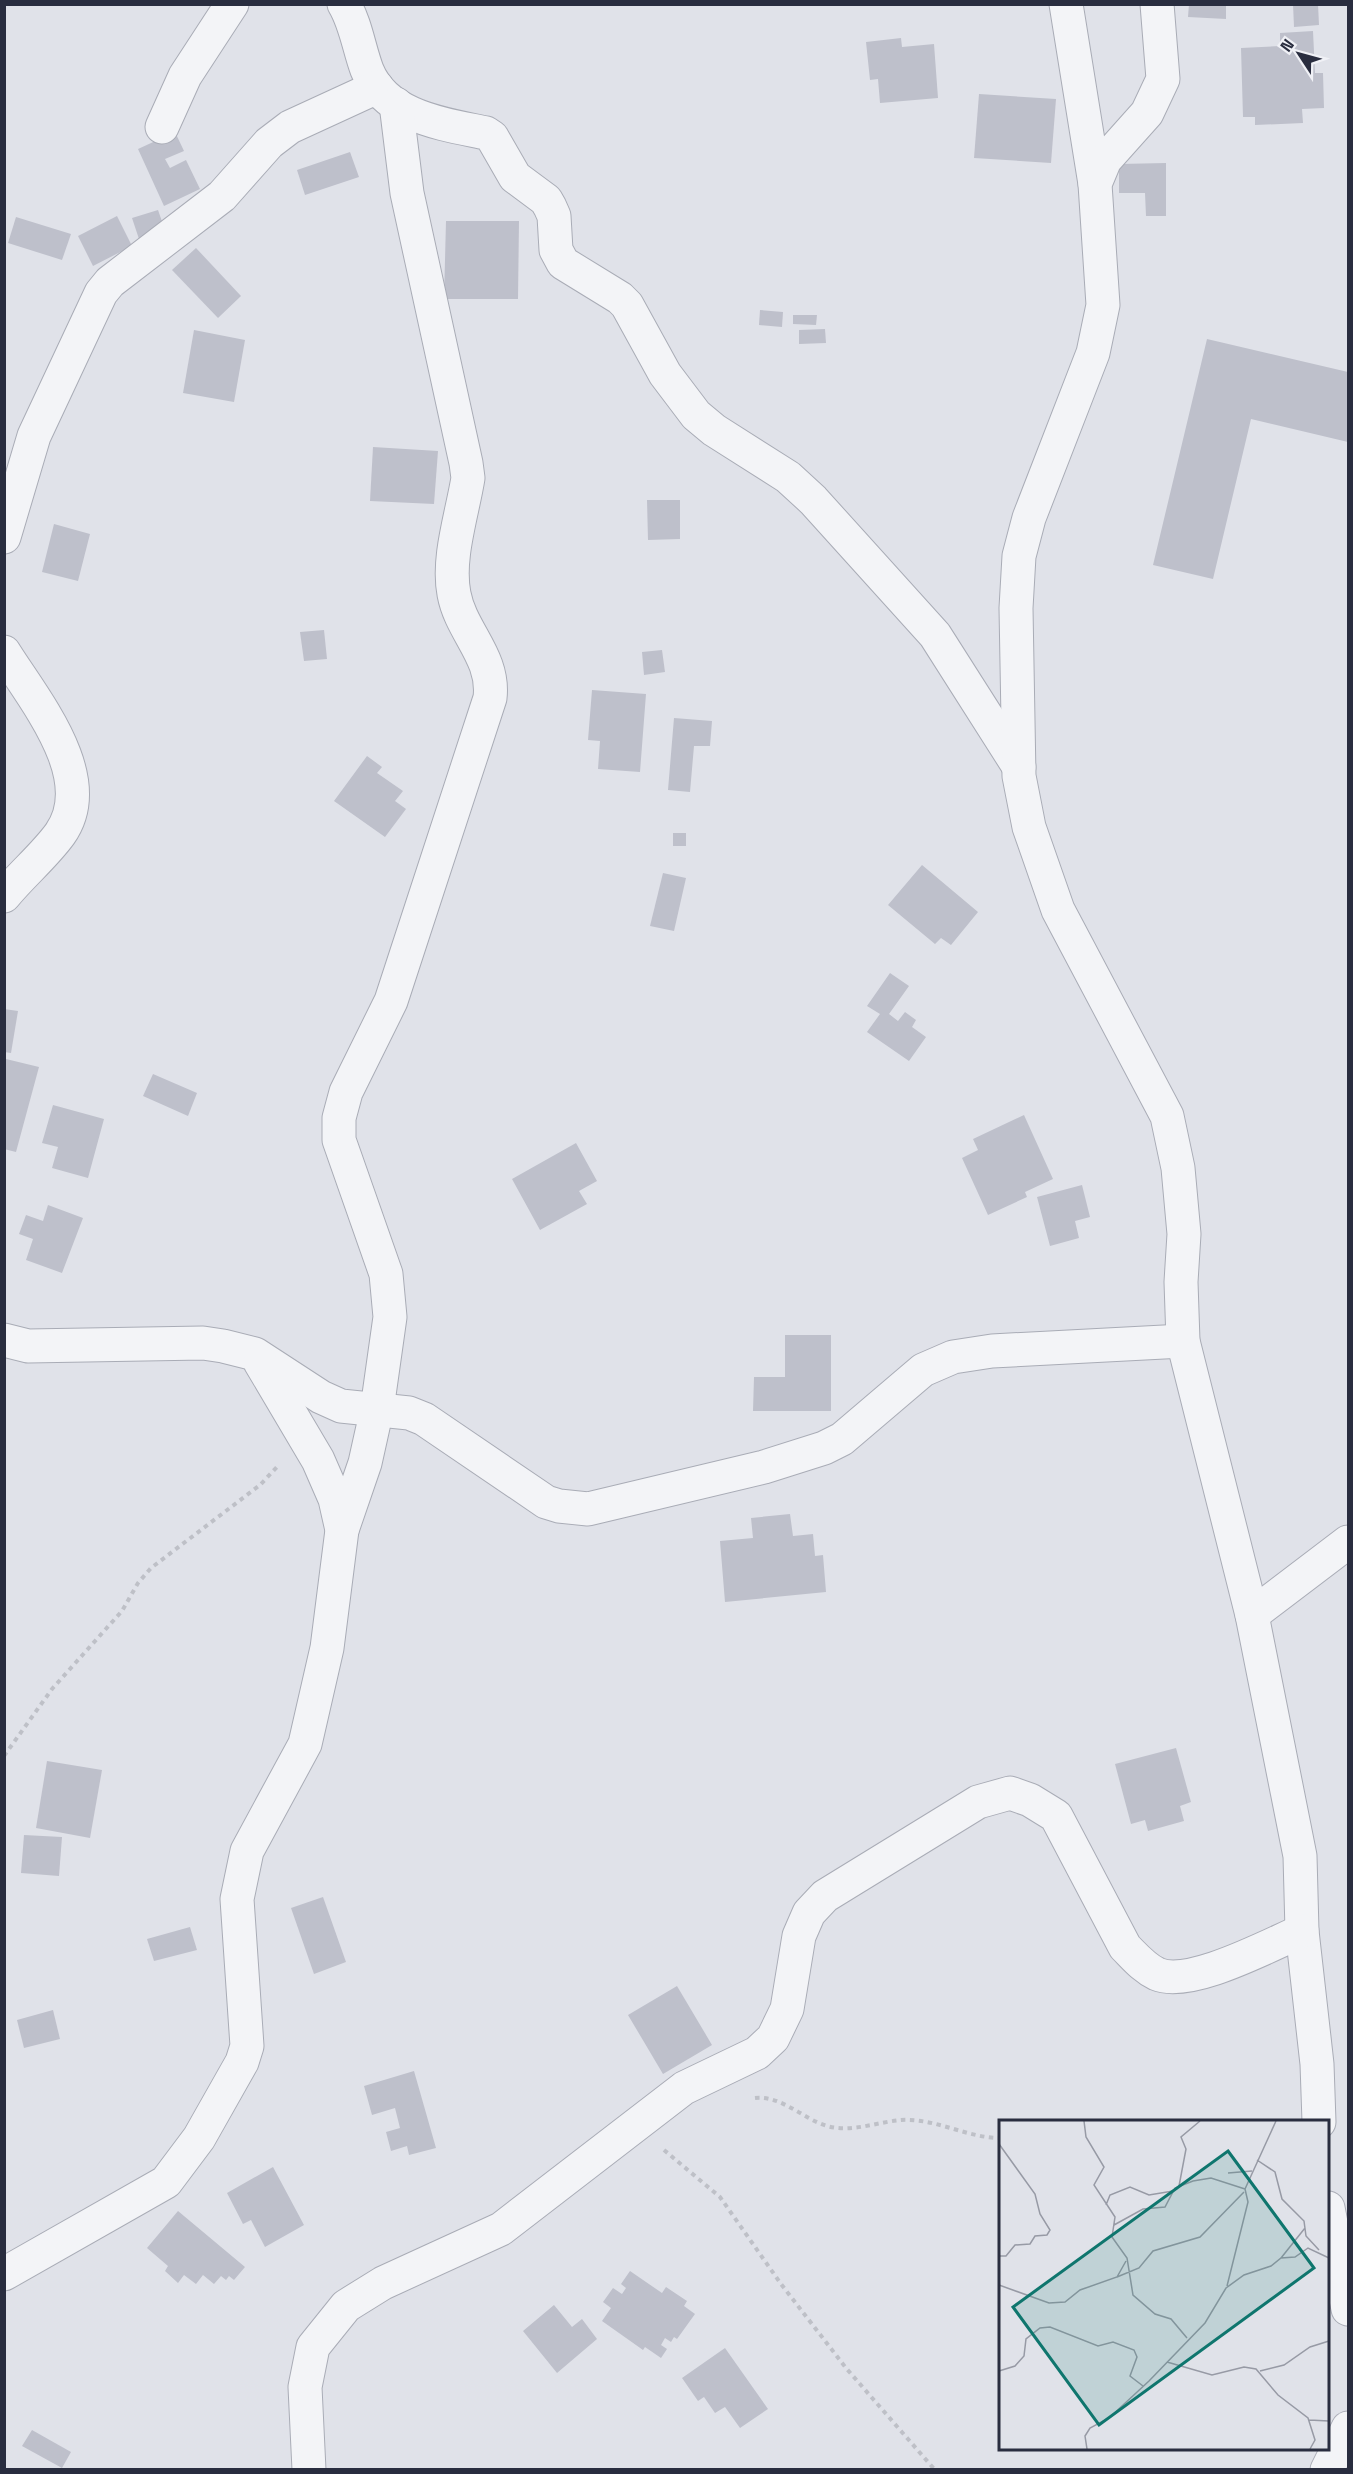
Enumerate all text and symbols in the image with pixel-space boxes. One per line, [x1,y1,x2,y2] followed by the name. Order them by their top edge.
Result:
[1269,24,1329,84] north arrow
[1276,35,1299,56] text: N
[999,2120,1329,2450] inset map

